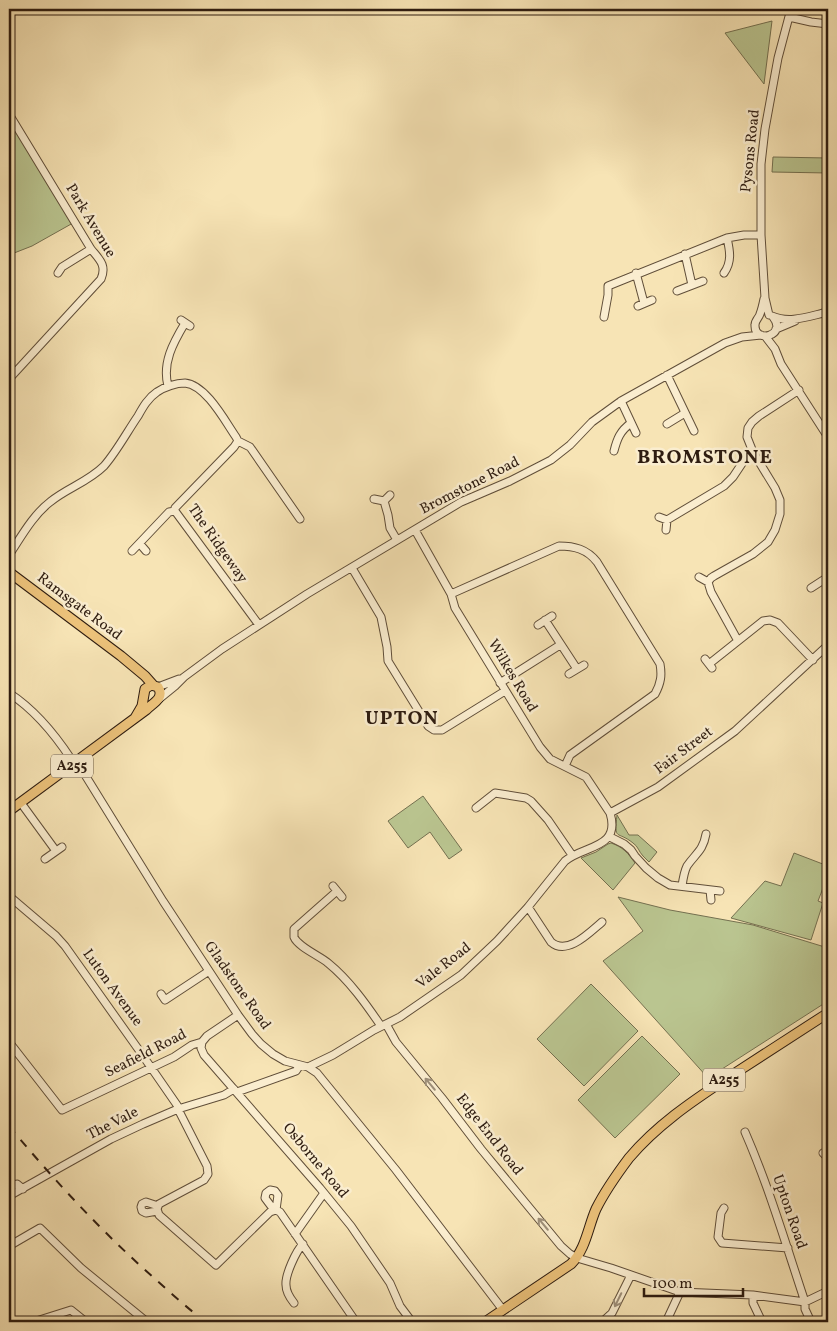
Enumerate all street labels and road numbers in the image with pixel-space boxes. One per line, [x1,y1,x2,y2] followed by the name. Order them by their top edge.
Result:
[736,108,766,194] street label: Pysons Road
[60,180,120,262] street label: Park Avenue
[417,452,523,520] street label: Bromstone Road
[182,500,252,588] street label: The Ridgeway
[32,568,126,646] street label: Ramsgate Road
[482,635,542,717] street label: Wilkes Road
[650,722,718,780] street label: Fair Street
[51,754,93,778] road number: A255
[199,937,275,1035] street label: Gladstone Road
[412,938,476,994] street label: Vale Road
[77,945,147,1031] street label: Luton Avenue
[101,1024,191,1084] street label: Seafield Road
[703,1068,745,1092] road number: A255
[450,1090,528,1180] street label: Edge End Road
[84,1102,142,1146] street label: The Vale
[277,1119,353,1203] street label: Osborne Road
[766,1172,812,1252] street label: Upton Road

